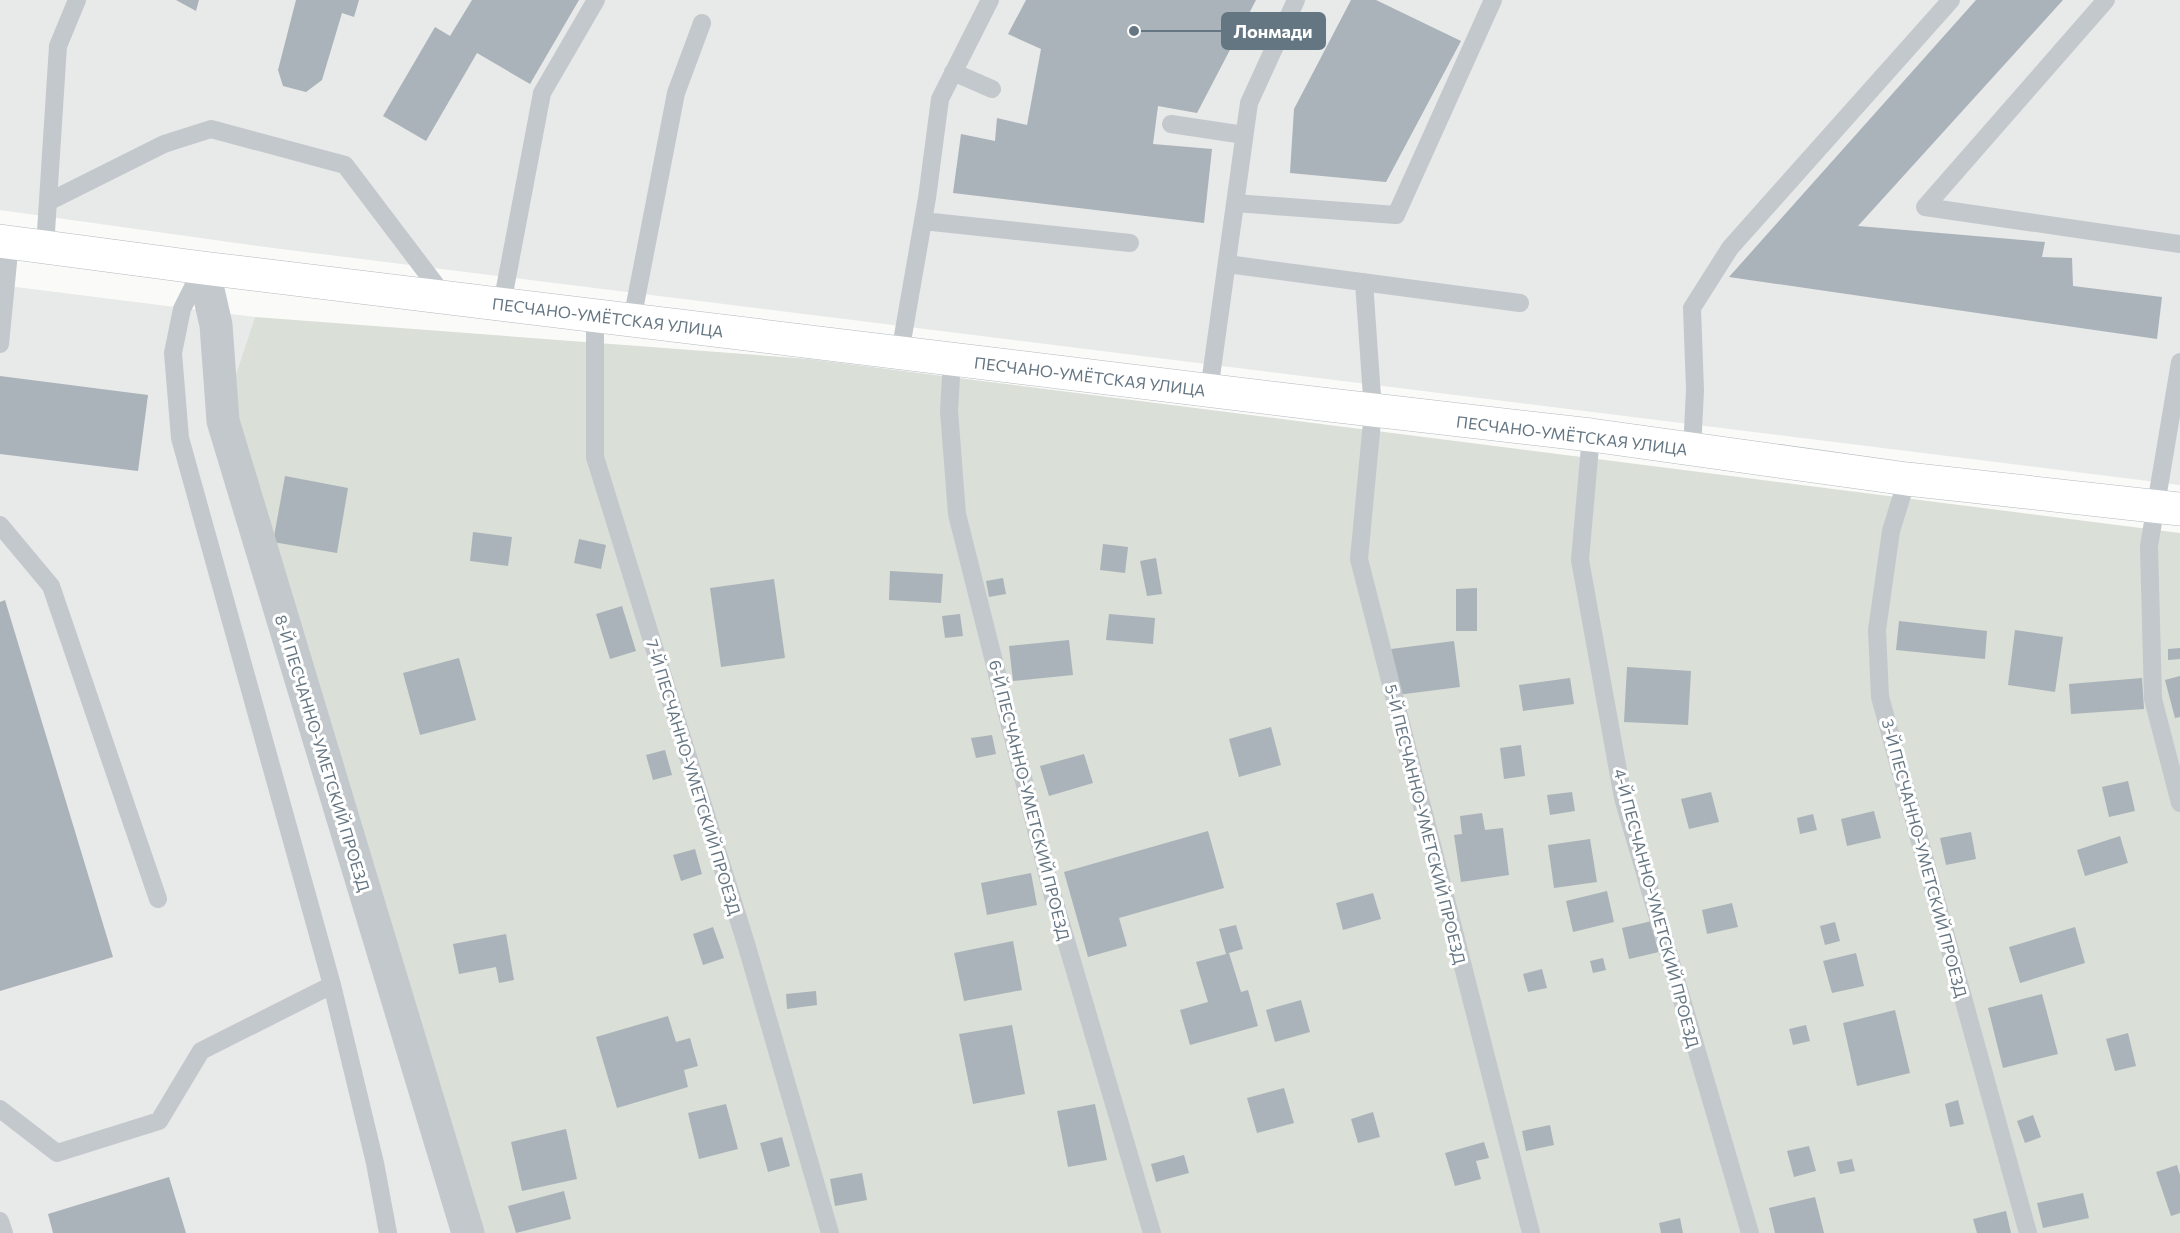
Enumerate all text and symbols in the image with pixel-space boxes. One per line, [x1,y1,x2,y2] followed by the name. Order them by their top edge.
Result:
[1222,13,1325,49] callout: Лонмади
[1233,20,1313,42] text: Лонмади
[491,293,725,341] street label: ПЕСЧАНО-УМЁТСКАЯ УЛИЦА
[973,352,1207,400] street label: ПЕСЧАНО-УМЁТСКАЯ УЛИЦА
[1455,411,1689,459] street label: ПЕСЧАНО-УМЁТСКАЯ УЛИЦА
[272,612,374,894] street label: 8-Й ПЕСЧАННО-УМЕТСКИЙ ПРОЕЗД
[643,637,745,918] street label: 7-Й ПЕСЧАННО-УМЕТСКИЙ ПРОЕЗД
[986,658,1074,943] street label: 6-Й ПЕСЧАННО-УМЕТСКИЙ ПРОЕЗД
[1382,682,1470,966] street label: 5-Й ПЕСЧАННО-УМЕТСКИЙ ПРОЕЗД
[1879,717,1972,1000] street label: 3-Й ПЕСЧАННО-УМЕТСКИЙ ПРОЕЗД
[1611,766,1704,1050] street label: 4-Й ПЕСЧАННО-УМЕТСКИЙ ПРОЕЗД

